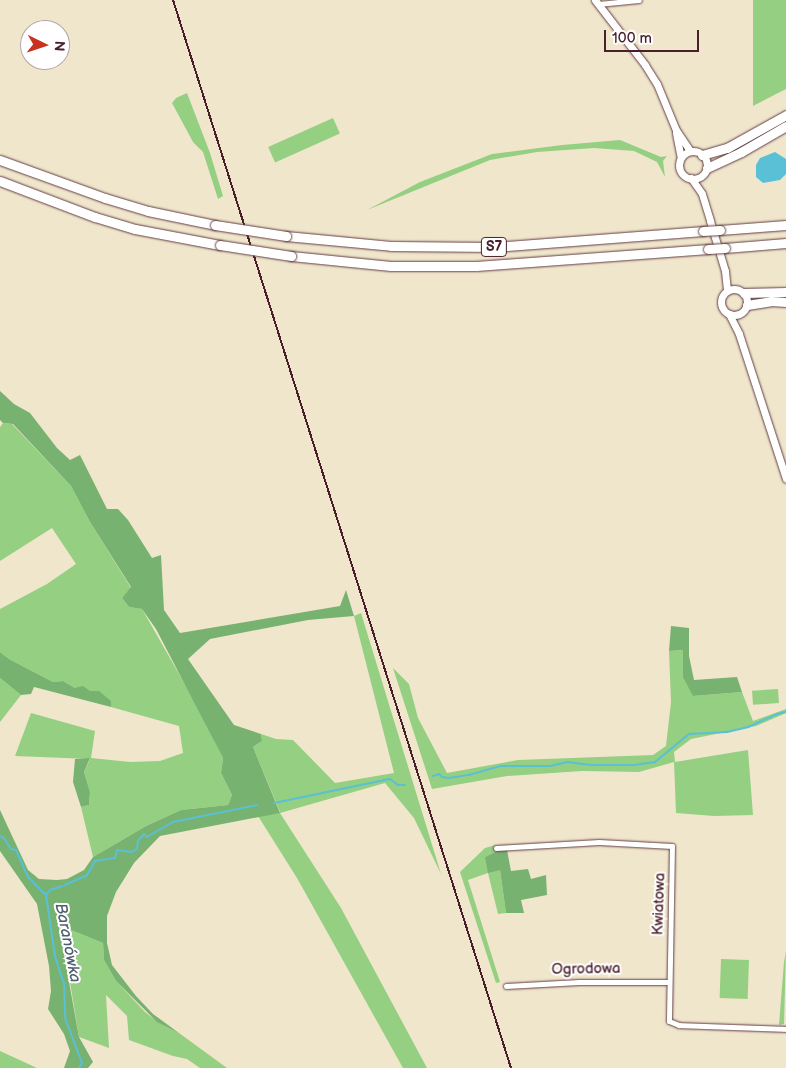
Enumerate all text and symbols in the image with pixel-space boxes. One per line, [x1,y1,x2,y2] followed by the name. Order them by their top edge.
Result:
[20,20,70,70] north arrow
[606,20,701,52] scale bar
[612,29,652,48] text: 100 m
[51,40,68,52] text: N
[480,236,508,258] road number: S7
[649,872,669,936] street label: Kwiatowa
[50,902,84,984] water label: Baranówka
[551,959,621,979] street label: Ogrodowa

